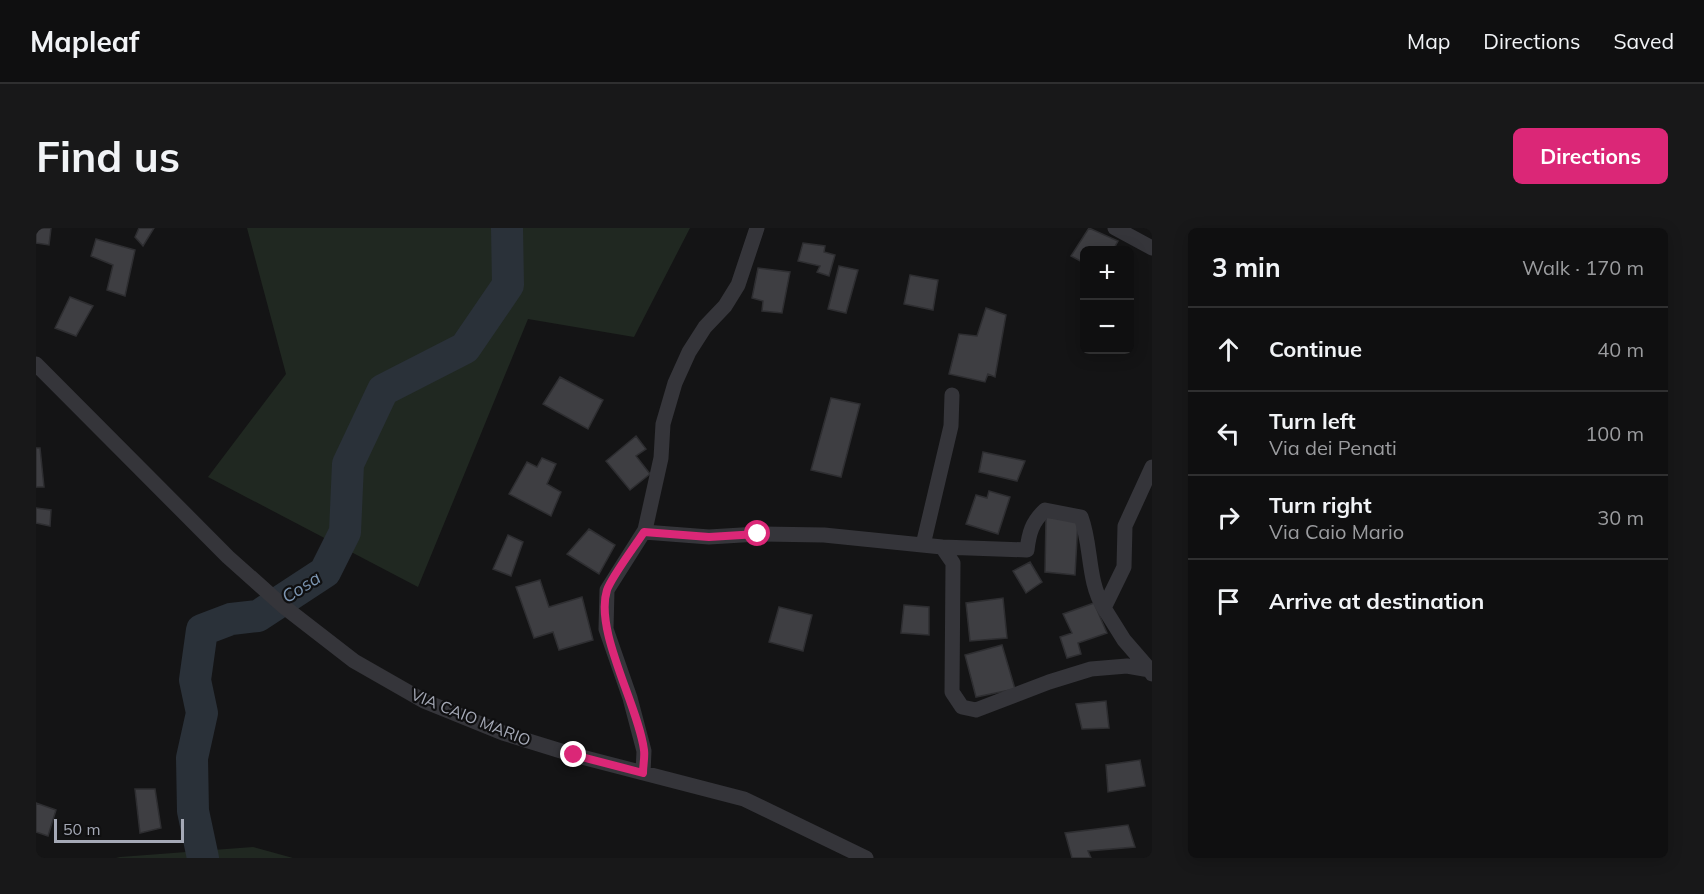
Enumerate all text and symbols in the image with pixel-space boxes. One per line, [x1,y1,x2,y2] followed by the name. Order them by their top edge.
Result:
[30,24,139,59] text: Mapleaf
[1407,28,1450,54] text: Map
[1483,28,1580,54] text: Directions
[1613,28,1674,54] text: Saved
[1513,128,1668,184] button: Directions
[36,130,180,183] text: Find us
[1080,246,1134,354] map controls
[1080,246,1134,300] button: +
[1212,251,1281,284] text: 3 min
[1522,255,1644,280] text: Walk · 170 m
[1080,300,1134,354] button: −
[1212,333,1245,366] icon: ahead
[1269,335,1362,363] text: Continue
[1597,337,1644,362] text: 40 m
[1269,407,1356,435] text: Turn left
[1212,417,1245,450] icon: left
[1585,421,1644,446] text: 100 m
[1269,435,1397,460] text: Via dei Penati
[1269,491,1372,519] text: Turn right
[1212,501,1245,534] icon: right
[1597,505,1644,530] text: 30 m
[1269,519,1404,544] text: Via Caio Mario
[744,520,770,546] route start
[277,566,325,608] water label: Cosa
[1212,585,1245,618] icon: arrive
[1269,587,1484,615] text: Arrive at destination
[408,684,534,750] street label: VIA CAIO MARIO
[560,741,586,767] route end
[54,816,184,844] scale bar
[63,819,100,839] text: 50 m

